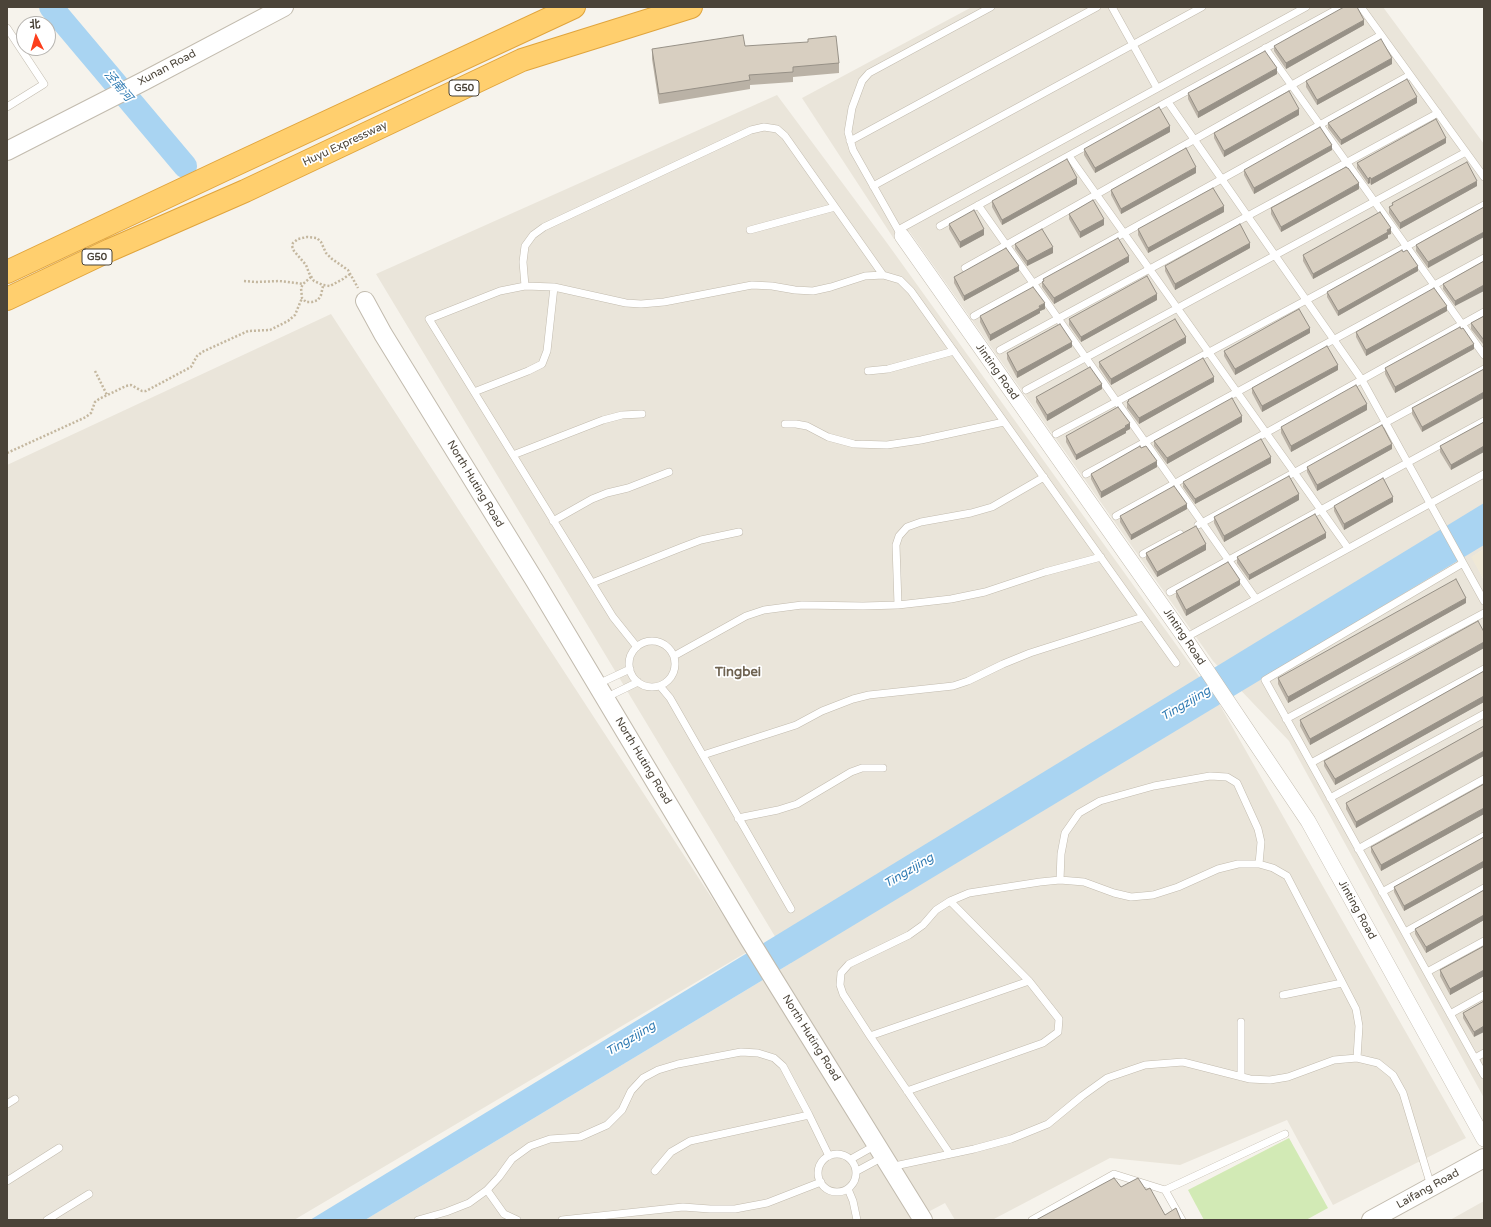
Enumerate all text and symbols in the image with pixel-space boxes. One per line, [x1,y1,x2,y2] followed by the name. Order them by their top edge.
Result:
[16,16,56,56] north arrow
[29,18,41,31] text: 北
[136,47,198,89] street label: Xunan Road
[101,68,135,104] water label: 泾南河
[449,80,479,96] road number: G50
[301,119,389,169] street label: Huyu Expressway
[82,249,112,265] road number: G50
[973,341,1021,403] street label: Jinting Road
[444,438,506,530] street label: North Huting Road
[1160,606,1208,668] street label: Jinting Road
[715,665,761,681] district label: Tingbei
[1159,684,1213,724] water label: Tingzijing
[612,715,674,807] street label: North Huting Road
[882,851,936,891] water label: Tingzijing
[1335,878,1379,942] street label: Jinting Road
[779,992,843,1084] street label: North Huting Road
[604,1019,658,1059] water label: Tingzijing
[1394,1166,1462,1212] street label: Laifang Road

